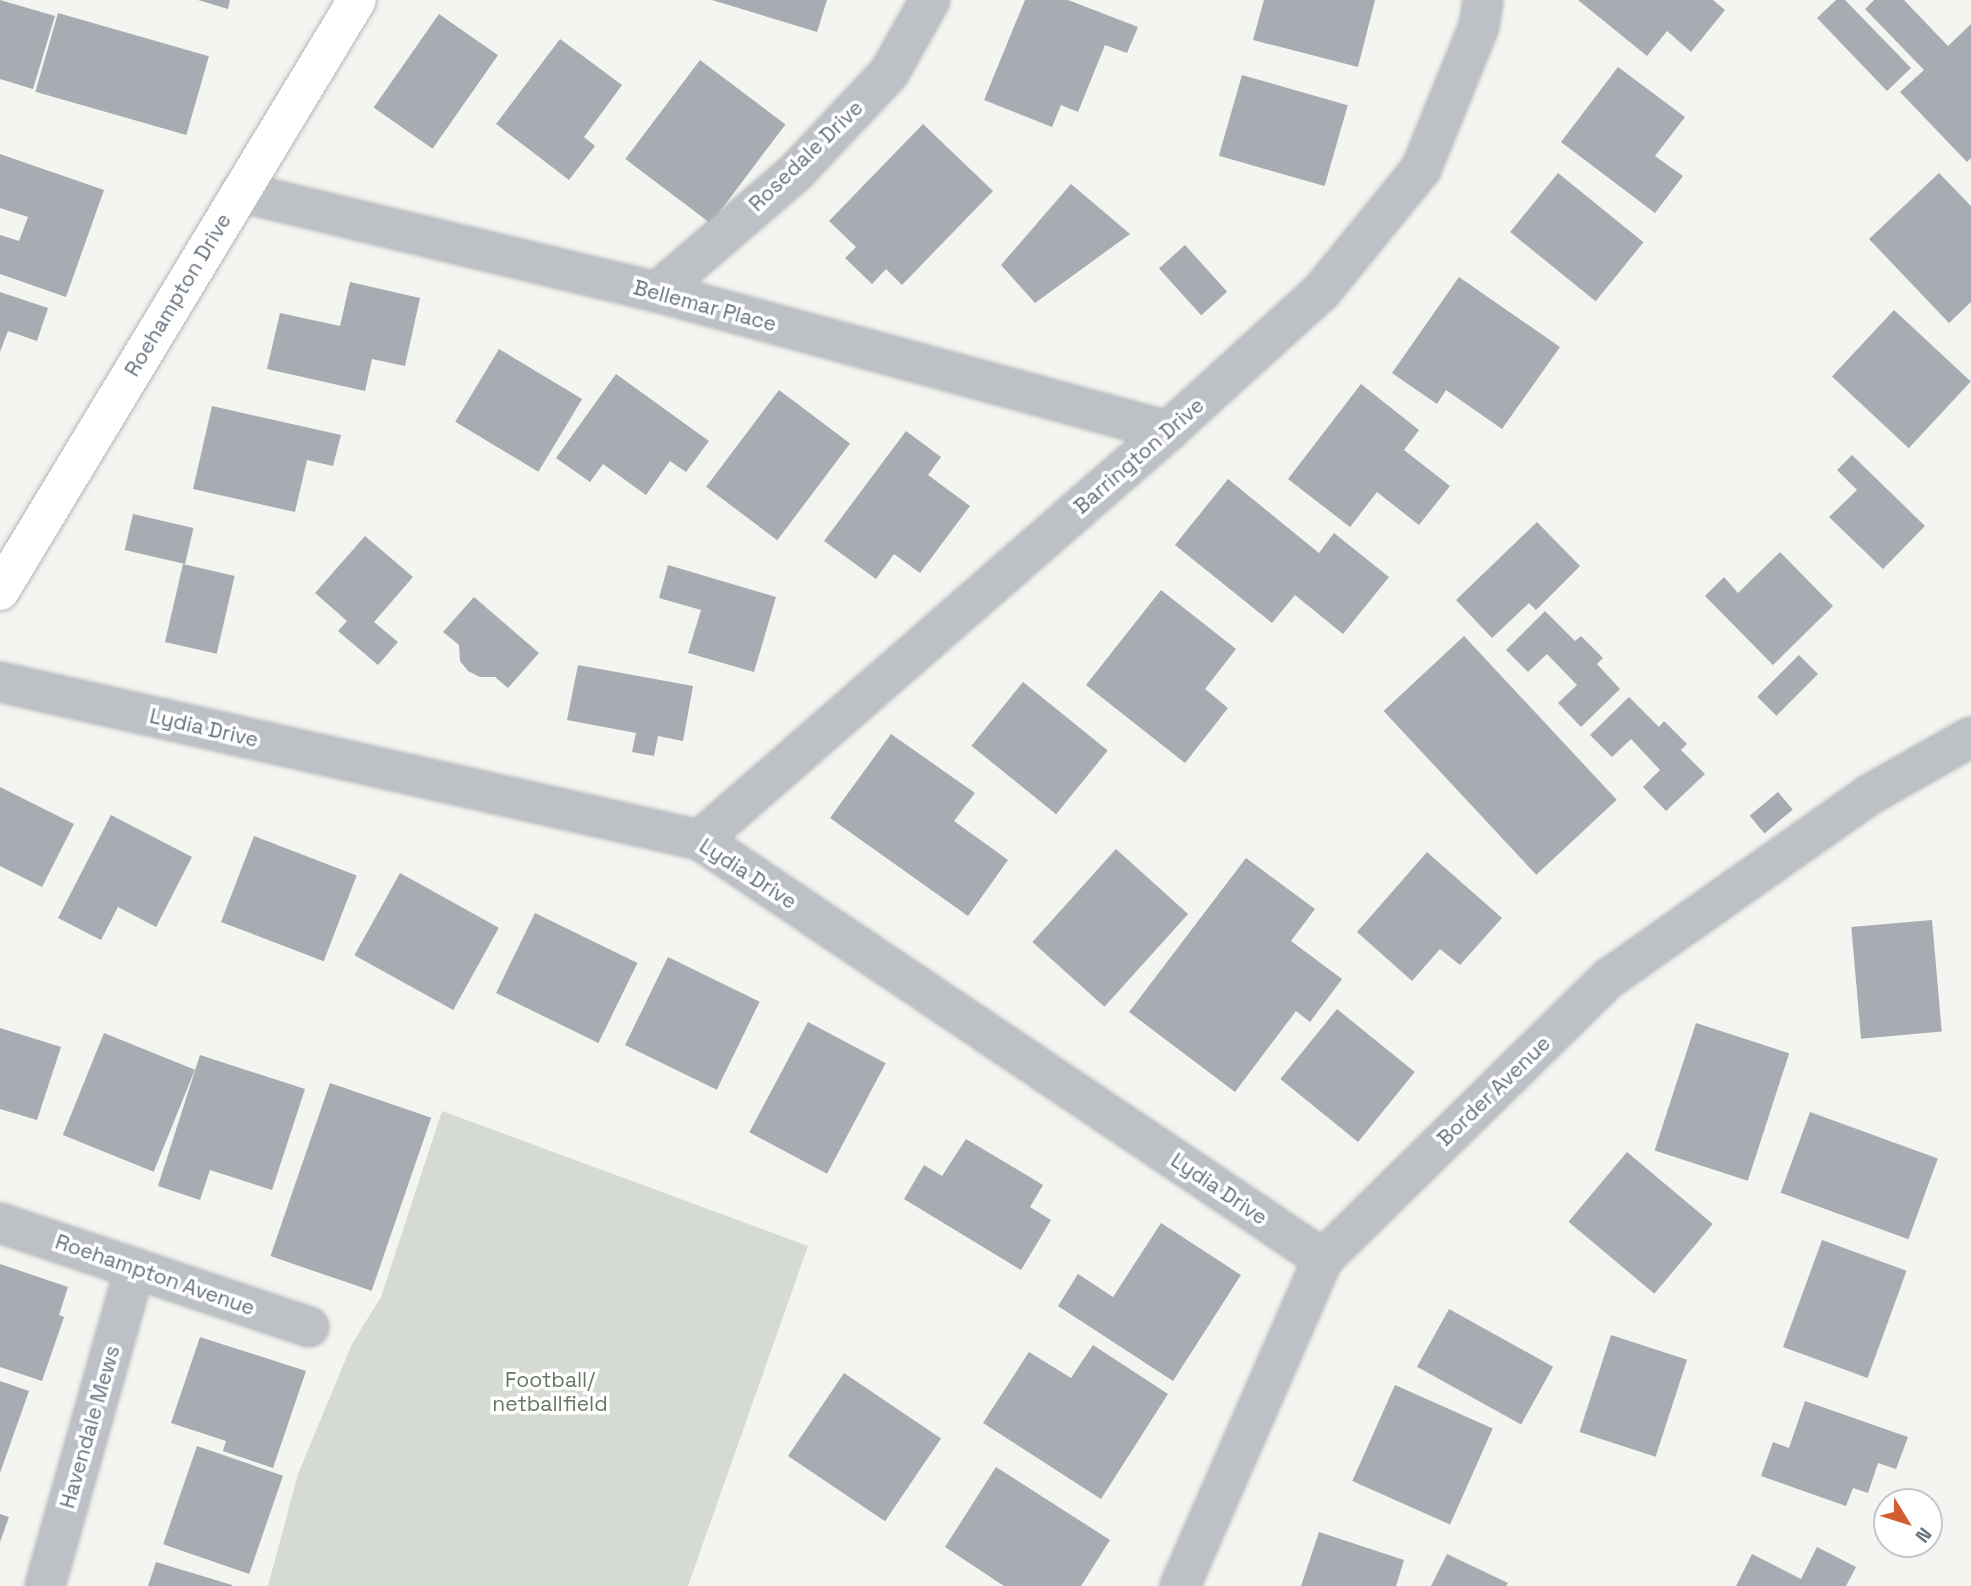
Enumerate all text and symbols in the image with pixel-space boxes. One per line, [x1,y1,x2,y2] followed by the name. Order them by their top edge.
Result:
[744,95,868,217] street label: Rosedale Drive
[119,209,237,381] street label: Roehampton Drive
[631,275,779,337] street label: Bellemar Place
[1069,393,1209,519] street label: Barrington Drive
[147,703,261,753] street label: Lydia Drive
[695,833,801,915] street label: Lydia Drive
[1432,1031,1556,1151] street label: Border Avenue
[1166,1148,1272,1230] street label: Lydia Drive
[52,1229,258,1321] street label: Roehampton Avenue
[55,1343,125,1511] street label: Havendale Mews
[492,1367,608,1417] park label: Football/ netballfield
[1873,1488,1943,1558] north arrow
[1910,1522,1937,1548] text: N

